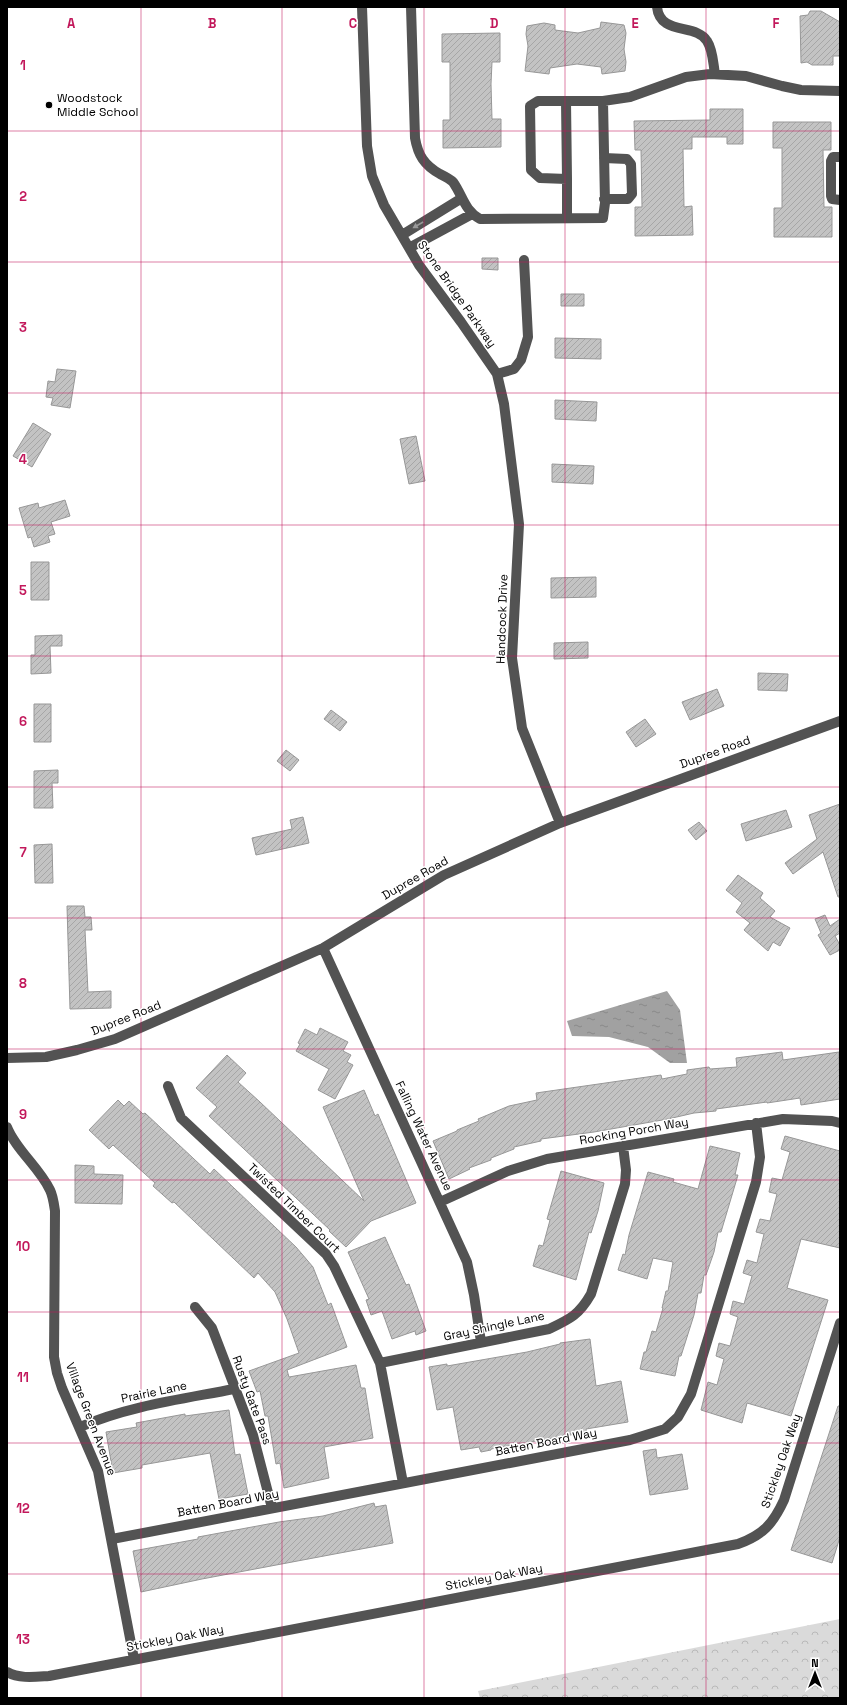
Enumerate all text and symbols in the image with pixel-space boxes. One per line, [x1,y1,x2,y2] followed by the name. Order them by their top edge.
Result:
[67,15,76,32] text: A
[208,15,217,32] text: B
[349,15,357,32] text: C
[490,15,499,32] text: D
[631,15,639,32] text: E
[773,15,780,32] text: F
[20,57,26,74] text: 1
[57,90,139,120] place label: Woodstock Middle School
[44,100,54,110] marker: Woodstock Middle School
[19,188,27,205] text: 2
[412,221,424,228] one-way arrow
[414,237,500,351] street label: Stone Bridge Parkway
[19,319,27,336] text: 3
[19,451,27,468] text: 4
[492,574,512,664] street label: Handcock Drive
[19,582,27,599] text: 5
[19,713,27,730] text: 6
[677,732,753,772] street label: Dupree Road
[19,844,27,861] text: 7
[379,853,451,903] street label: Dupree Road
[19,975,27,992] text: 8
[89,997,163,1039] street label: Dupree Road
[392,1079,456,1193] street label: Falling Water Avenue
[19,1106,27,1123] text: 9
[578,1114,690,1148] street label: Rocking Porch Way
[244,1160,344,1256] street label: Twisted Timber Court
[16,1238,30,1255] text: 10
[442,1307,546,1345] street label: Gray Shingle Lane
[228,1353,276,1447] street label: Rusty Gate Pass
[62,1360,120,1478] street label: Village Green Avenue
[17,1369,29,1386] text: 11
[120,1377,188,1407] street label: Prairie Lane
[757,1412,805,1510] street label: Stickley Oak Way
[494,1424,598,1460] street label: Batten Board Way
[176,1485,280,1521] street label: Batten Board Way
[16,1500,30,1517] text: 12
[444,1560,544,1594] street label: Stickley Oak Way
[125,1621,225,1655] street label: Stickley Oak Way
[16,1631,30,1648] text: 13
[795,1653,835,1693] north arrow
[811,1656,819,1670] text: N

